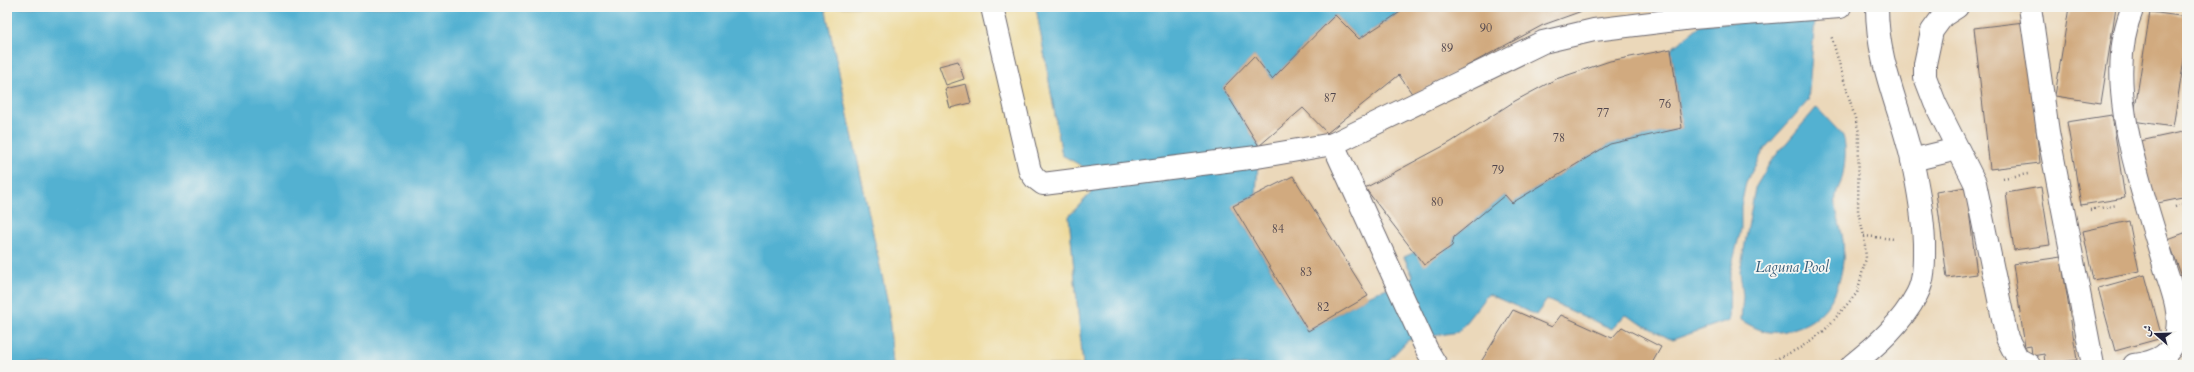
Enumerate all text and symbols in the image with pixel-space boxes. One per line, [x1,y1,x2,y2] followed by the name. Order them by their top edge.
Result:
[1480,20,1492,36] house number: 90
[1441,40,1453,56] house number: 89
[1324,90,1336,106] house number: 87
[1659,96,1671,112] house number: 76
[1597,105,1609,121] house number: 77
[1553,130,1565,146] house number: 78
[1492,162,1504,178] house number: 79
[1431,194,1443,210] house number: 80
[1272,221,1284,237] house number: 84
[1755,257,1830,277] water label: Laguna Pool
[1300,264,1312,280] house number: 83
[1317,299,1329,315] house number: 82
[2136,314,2176,354] north arrow
[2138,323,2156,338] text: ش

